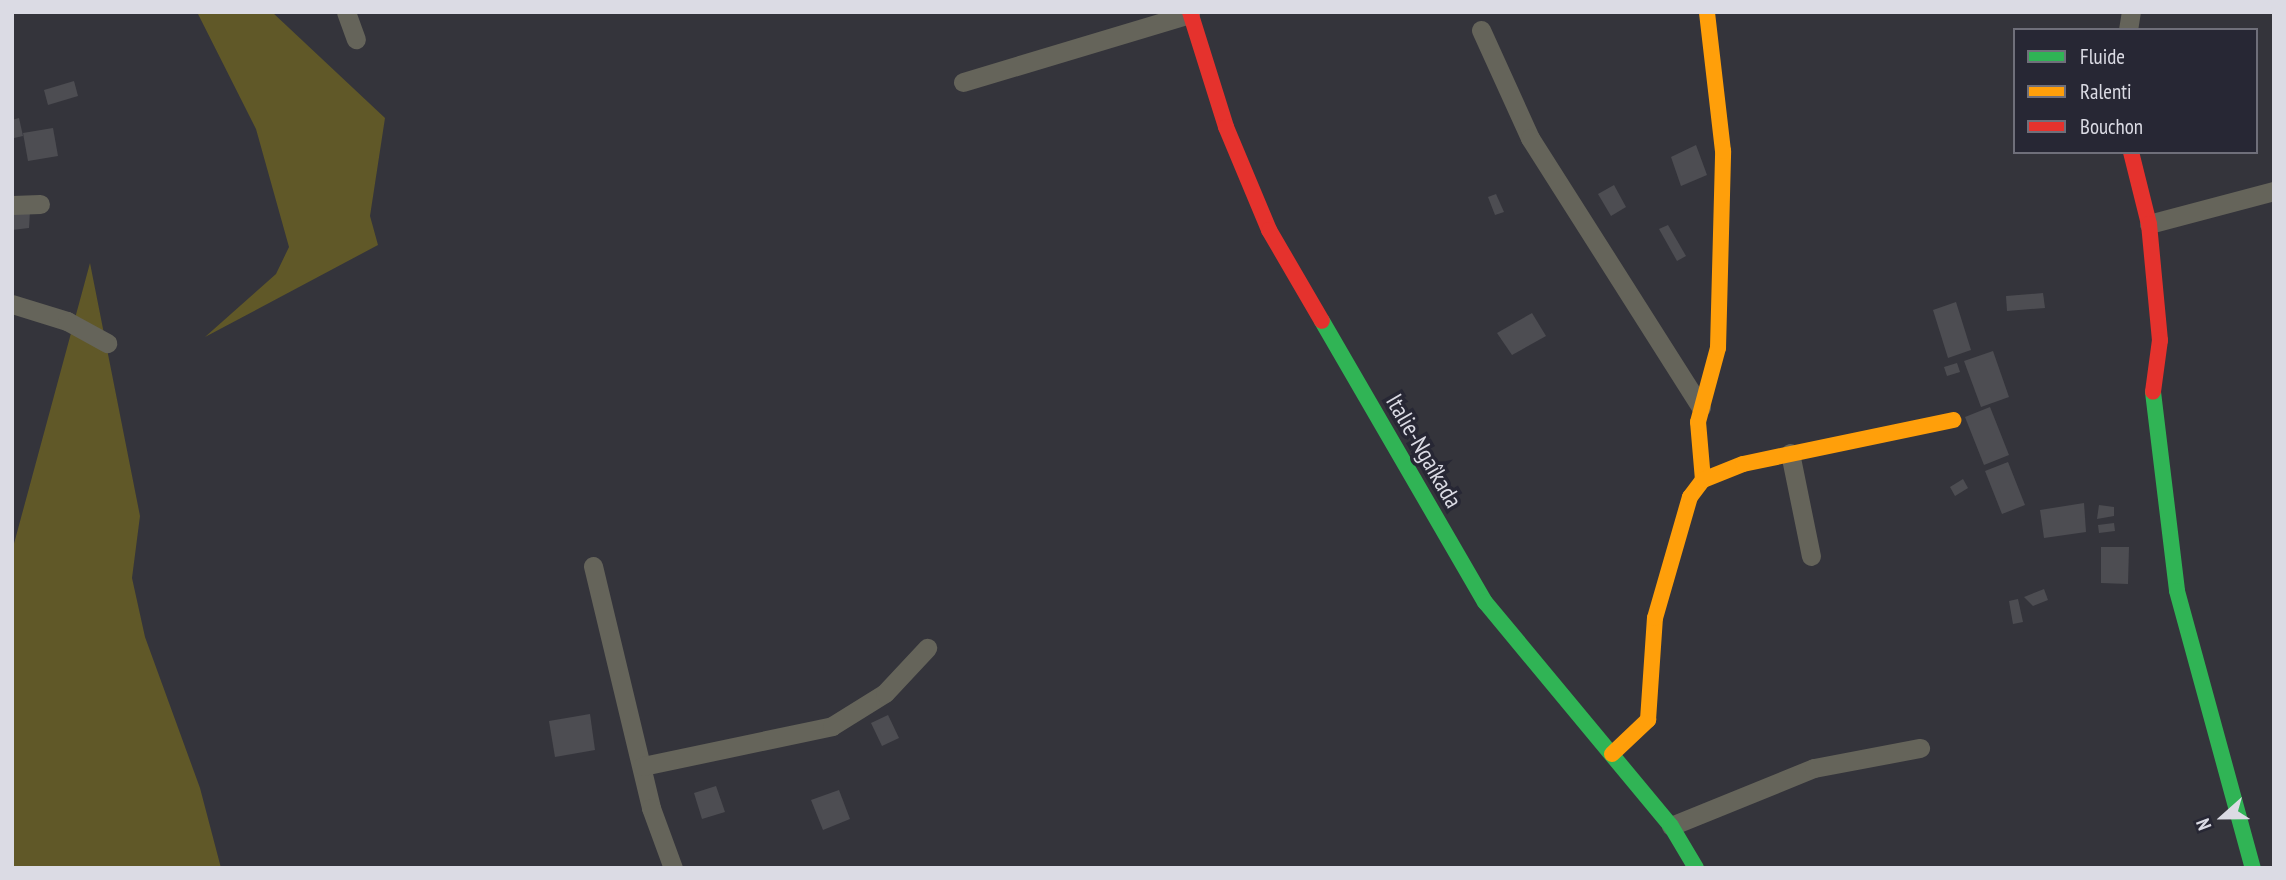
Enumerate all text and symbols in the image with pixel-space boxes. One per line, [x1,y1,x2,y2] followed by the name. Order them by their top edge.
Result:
[2013,28,2258,154] legend
[2080,43,2125,70] text: Fluide
[2080,78,2132,105] text: Ralenti
[2080,113,2143,140] text: Bouchon
[1380,389,1468,513] street label: Italie-Ngaîkada
[2188,782,2258,852] north arrow
[2190,815,2216,834] text: N

